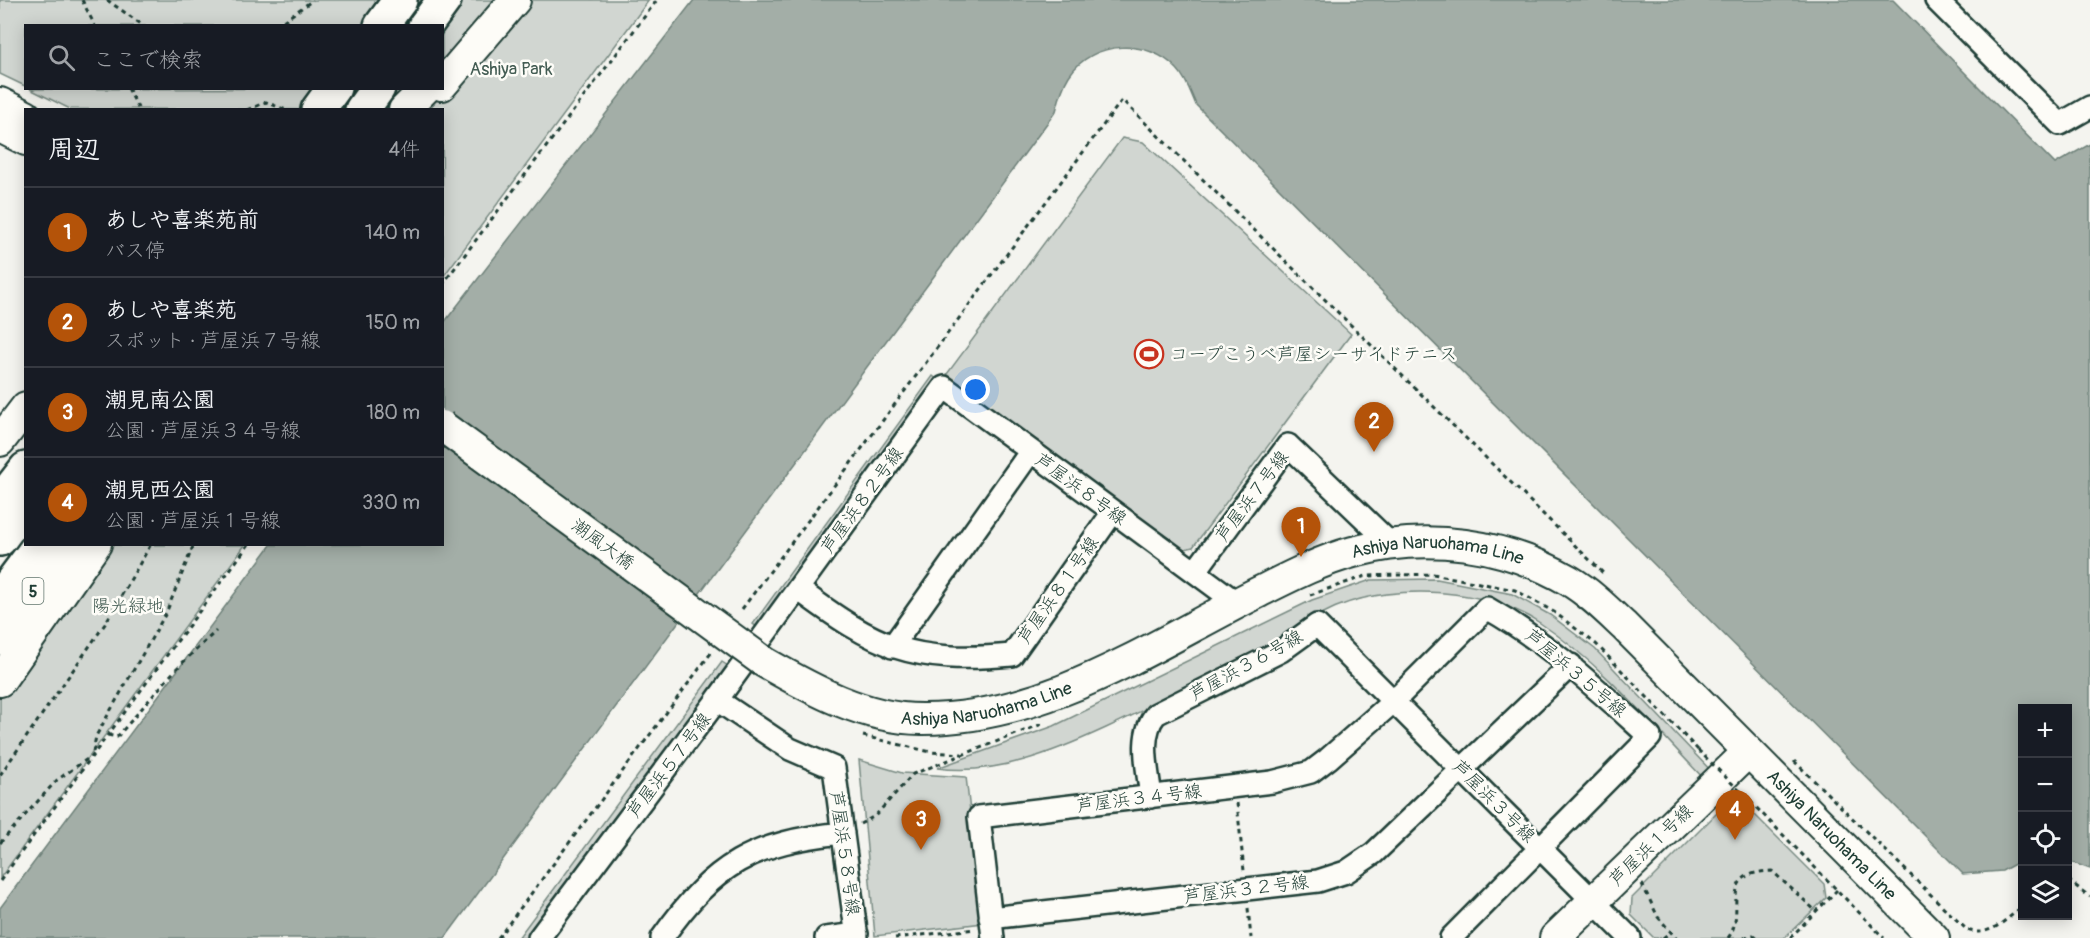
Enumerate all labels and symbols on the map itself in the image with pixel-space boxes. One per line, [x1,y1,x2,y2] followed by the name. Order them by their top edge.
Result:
[469,58,553,81] park label: Ashiya Park
[1133,338,1165,370] sports icon: コープこうべ芦屋シーサイドテニス
[1170,343,1457,366] place label: コープこうべ芦屋シーサイドテニス
[961,375,990,404] your location
[1354,402,1394,452] pin: 2
[816,443,909,558] street label: 芦屋浜８２号線
[1211,446,1294,546] street label: 芦屋浜７号線
[1030,448,1131,530] street label: 芦屋浜８号線
[1282,508,1320,557] pin: 1
[567,514,639,575] street label: 潮風大橋
[1349,531,1527,570] street label: Ashiya Naruohama Line
[1013,532,1104,648] street label: 芦屋浜８１号線
[22,578,44,604] road number: 5
[92,595,164,618] park label: 陽光緑地
[1520,624,1631,723] street label: 芦屋浜３５号線
[1186,625,1307,706] street label: 芦屋浜３６号線
[900,677,1076,731] street label: Ashiya Naruohama Line
[622,708,716,823] street label: 芦屋浜５７号線
[1447,755,1540,848] street label: 芦屋浜３号線
[1762,765,1901,905] street label: Ashiya Naruohama Line
[1075,779,1203,818] street label: 芦屋浜３４号線
[824,789,865,917] street label: 芦屋浜５８号線
[1716,790,1754,840] pin: 4
[902,800,940,850] pin: 3
[1605,800,1698,891] street label: 芦屋浜１号線
[1182,870,1310,909] street label: 芦屋浜３２号線

